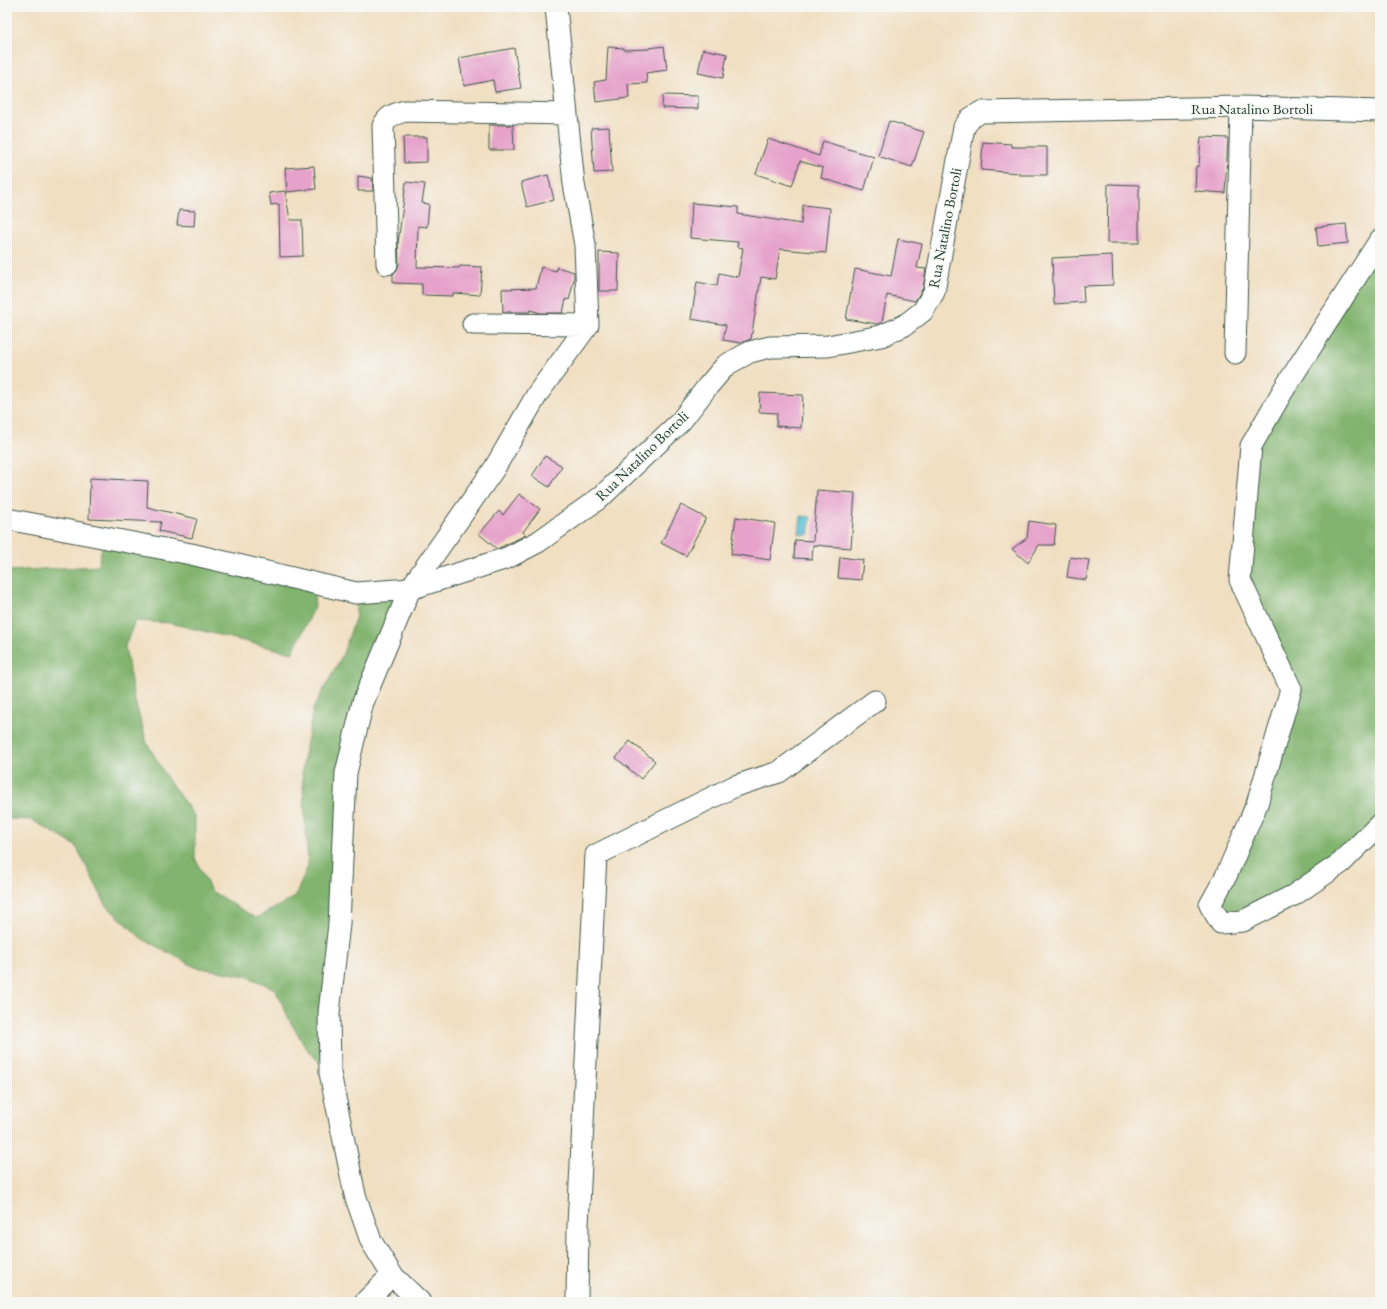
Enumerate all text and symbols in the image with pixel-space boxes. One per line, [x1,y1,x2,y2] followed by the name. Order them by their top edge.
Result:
[1191,99,1313,118] street label: Rua Natalino Bortoli
[924,166,966,290] street label: Rua Natalino Bortoli
[591,406,692,505] street label: Rua Natalino Bortoli

